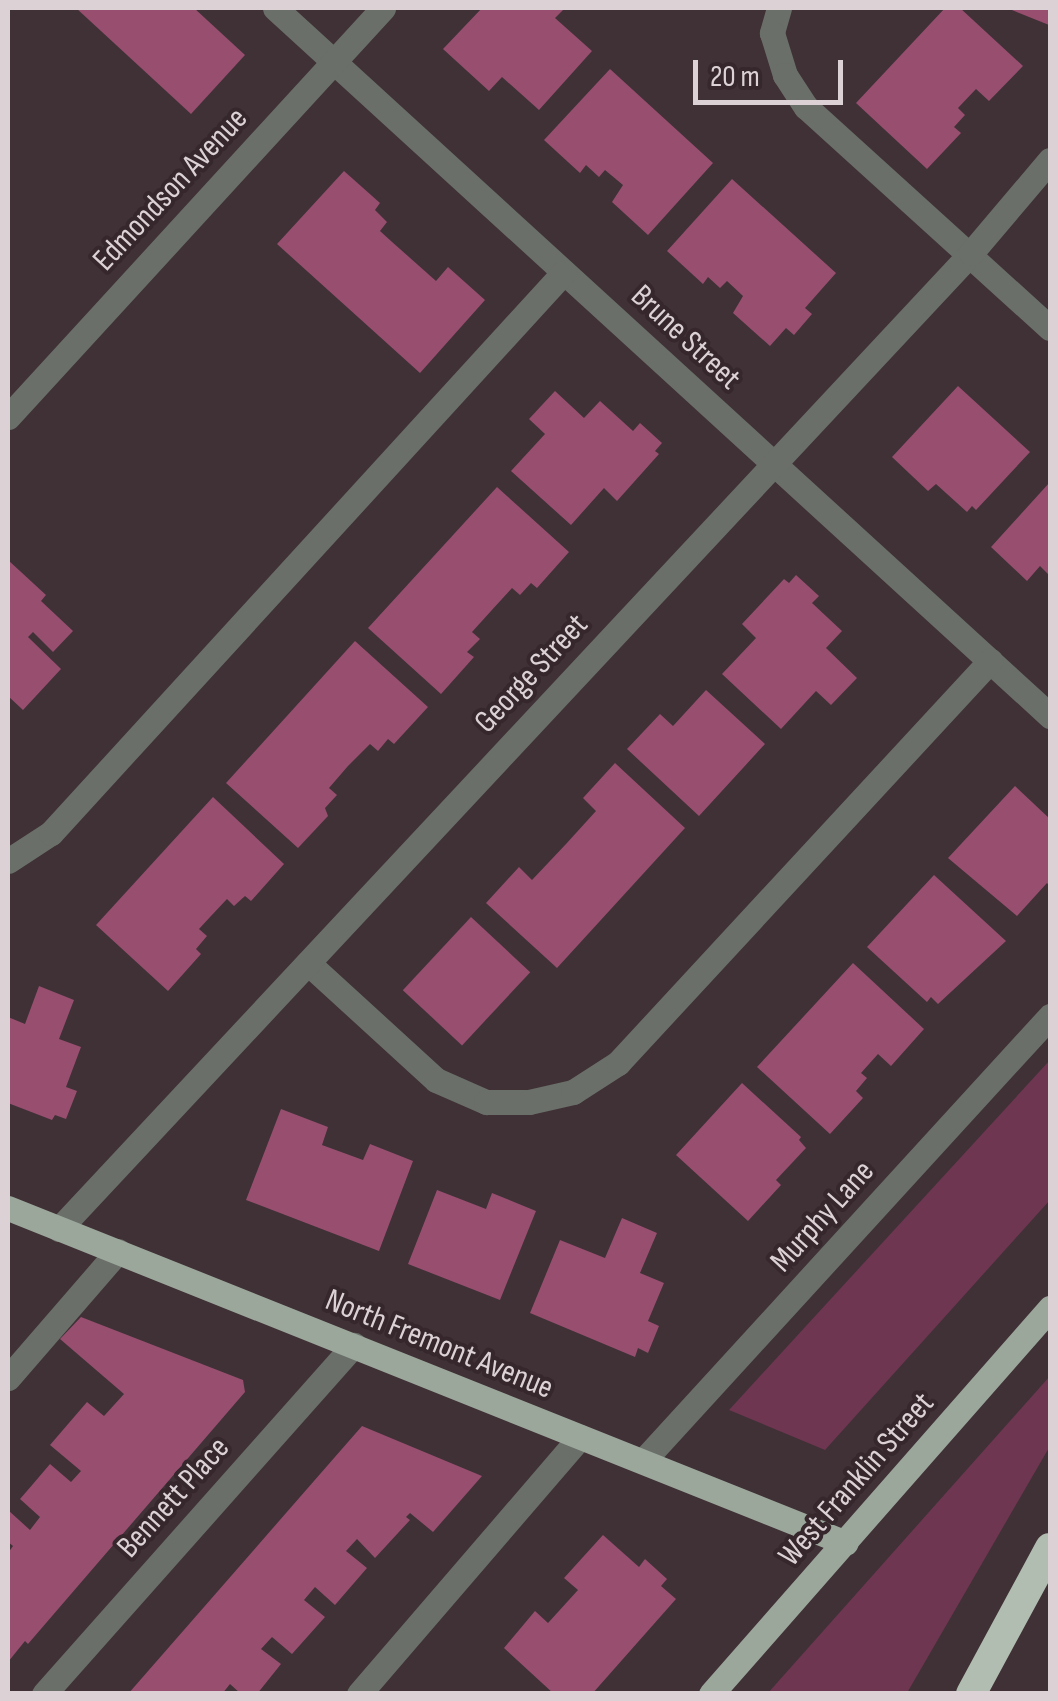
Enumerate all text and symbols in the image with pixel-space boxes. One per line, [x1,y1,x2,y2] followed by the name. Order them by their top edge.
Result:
[698,40,848,102] scale bar
[710,59,760,95] text: 20 m
[86,100,256,280] street label: Edmondson Avenue
[622,278,748,398] street label: Brune Street
[467,607,597,741] street label: George Street
[763,1153,883,1281] street label: Murphy Lane
[320,1282,558,1408] street label: North Fremont Avenue
[771,1385,943,1575] street label: West Franklin Street
[110,1430,238,1566] street label: Bennett Place

